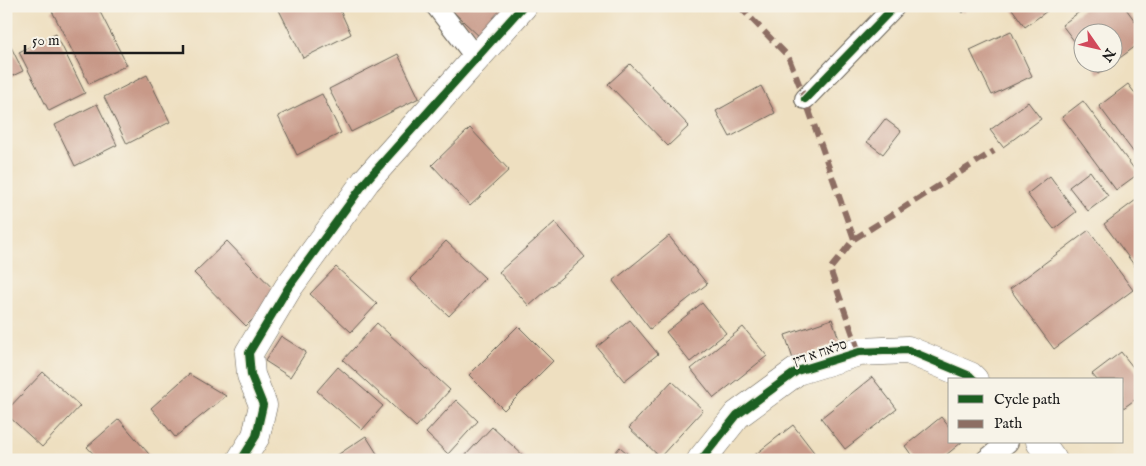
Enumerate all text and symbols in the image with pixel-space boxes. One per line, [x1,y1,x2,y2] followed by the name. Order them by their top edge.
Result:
[25,22,182,54] scale bar
[1074,22,1124,72] north arrow
[32,31,60,50] text: 50 m
[1097,44,1119,65] text: N
[791,335,849,371] street label: סלאח א דין
[948,378,1124,444] legend
[994,390,1060,409] text: Cycle path
[994,414,1022,433] text: Path

